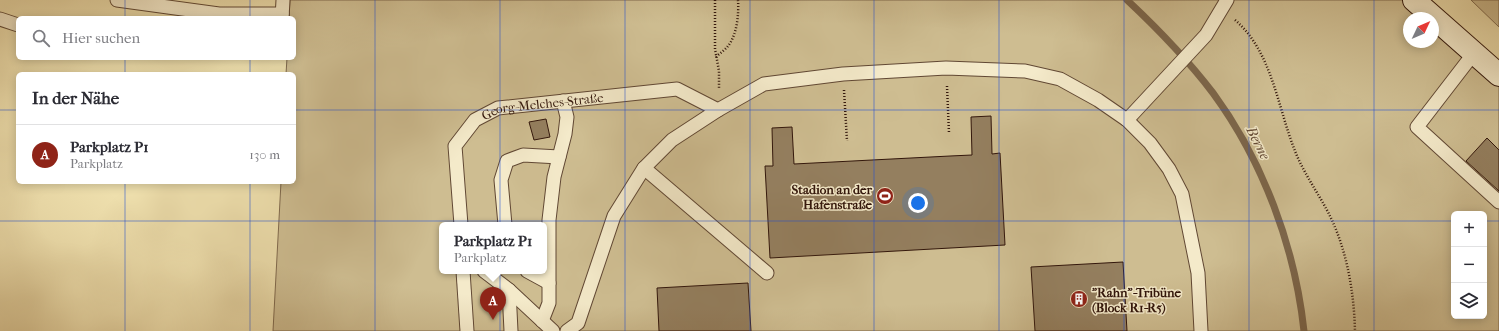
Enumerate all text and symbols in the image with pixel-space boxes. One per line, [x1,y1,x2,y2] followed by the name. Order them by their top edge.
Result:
[1403,12,1439,48] north arrow
[16,16,296,60] search box
[30,27,52,49] icon: search
[62,29,140,47] text: Hier suchen
[32,88,119,108] text: In der Nähe
[479,89,605,123] street label: Georg-Melches-Straße
[1242,123,1274,163] water label: Berne
[70,138,149,156] text: Parkplatz P1
[41,147,49,162] text: A
[249,147,280,162] text: 130 m
[70,156,123,171] text: Parkplatz
[792,182,873,212] place label: Stadion an der Hafenstraße
[875,186,895,206] sports icon: Stadion an der Hafenstraße
[908,193,928,213] your location
[1451,211,1487,319] map controls
[1451,211,1487,247] button: +
[439,222,547,274] popup
[454,232,532,250] text: Parkplatz P1
[1451,247,1487,283] button: −
[454,250,507,265] text: Parkplatz
[1451,283,1487,319] button: layers
[1091,285,1182,315] place label: "Rahn"-Tribüne (Block R1-R5)
[480,287,506,320] pin: A
[1069,289,1089,309] building icon: "Rahn"-Tribüne (Block R1-R5)

